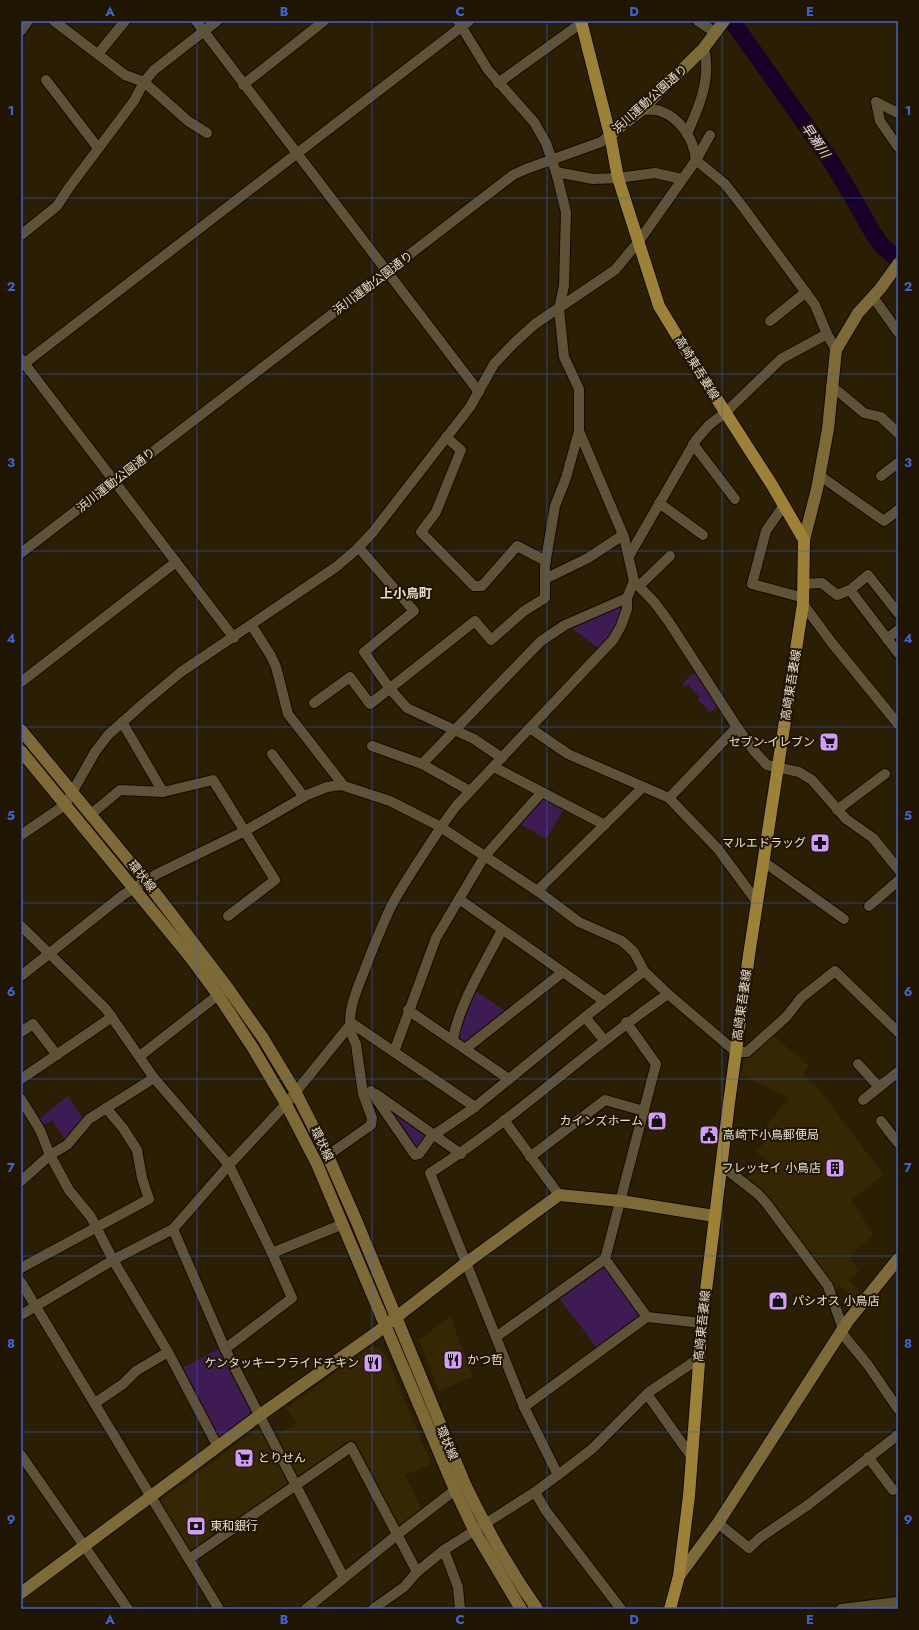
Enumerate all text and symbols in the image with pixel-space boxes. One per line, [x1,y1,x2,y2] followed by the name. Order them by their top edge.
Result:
[104,2,115,21] text: A
[280,2,289,21] text: B
[455,2,465,21] text: C
[629,2,639,21] text: D
[806,2,814,21] text: E
[608,60,692,138] street label: 浜川運動公園通り
[8,101,14,120] text: 1
[905,101,911,120] text: 1
[797,119,836,163] water label: 早瀬川
[329,247,417,319] street label: 浜川運動公園通り
[7,277,15,296] text: 2
[904,277,912,296] text: 2
[670,333,724,403] street label: 高崎東吾妻線
[73,443,159,517] street label: 浜川運動公園通り
[7,453,15,472] text: 3
[904,453,912,472] text: 3
[380,584,432,603] district label: 上小鳥町
[6,629,16,648] text: 4
[903,629,913,648] text: 4
[776,648,806,722] street label: 高崎東吾妻線
[818,731,840,753] supermarket icon: セブン-イレブン
[728,733,815,751] place label: セブン-イレブン
[7,806,15,825] text: 5
[904,806,912,825] text: 5
[809,832,831,854] pharmacy icon: マルエドラッグ
[722,834,806,852] place label: マルエドラッグ
[124,856,160,896] street label: 環状線
[728,968,756,1042] street label: 高崎東吾妻線
[7,982,16,1001] text: 6
[904,982,913,1001] text: 6
[646,1110,668,1132] shop icon: カインズホーム
[560,1112,643,1130] place label: カインズホーム
[306,1124,338,1164] street label: 環状線
[698,1124,720,1146] public building icon: 高崎下小鳥郵便局
[723,1126,819,1144] place label: 高崎下小鳥郵便局
[824,1157,846,1179] building icon: フレッセイ 小鳥店
[7,1158,15,1177] text: 7
[904,1158,912,1177] text: 7
[721,1159,821,1177] place label: フレッセイ 小鳥店
[689,1289,715,1363] street label: 高崎東吾妻線
[767,1290,789,1312] shop icon: パシオス 小鳥店
[792,1292,880,1310] place label: パシオス 小鳥店
[7,1334,15,1353] text: 8
[904,1334,912,1353] text: 8
[442,1349,464,1371] restaurant icon: かつ哲
[467,1351,503,1369] place label: かつ哲
[362,1352,384,1374] restaurant icon: ケンタッキーフライドチキン
[204,1354,359,1372] place label: ケンタッキーフライドチキン
[432,1423,462,1463] street label: 環状線
[233,1447,255,1469] supermarket icon: とりせん
[258,1449,306,1467] place label: とりせん
[7,1510,16,1529] text: 9
[904,1510,913,1529] text: 9
[185,1515,207,1537] bank icon: 東和銀行
[210,1517,258,1535] place label: 東和銀行
[104,1610,115,1629] text: A
[280,1610,289,1629] text: B
[455,1610,465,1629] text: C
[629,1610,639,1629] text: D
[806,1610,814,1629] text: E

